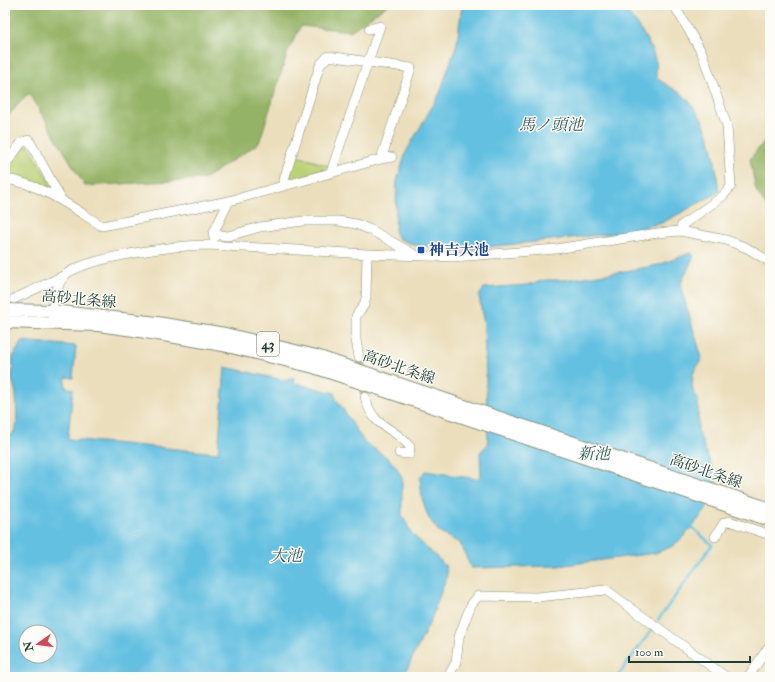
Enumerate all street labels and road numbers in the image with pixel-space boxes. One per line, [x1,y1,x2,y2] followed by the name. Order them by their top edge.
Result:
[41,287,117,312] street label: 高砂北条線
[257,332,279,356] road number: 43
[360,346,437,389] street label: 高砂北条線
[667,450,744,493] street label: 高砂北条線

